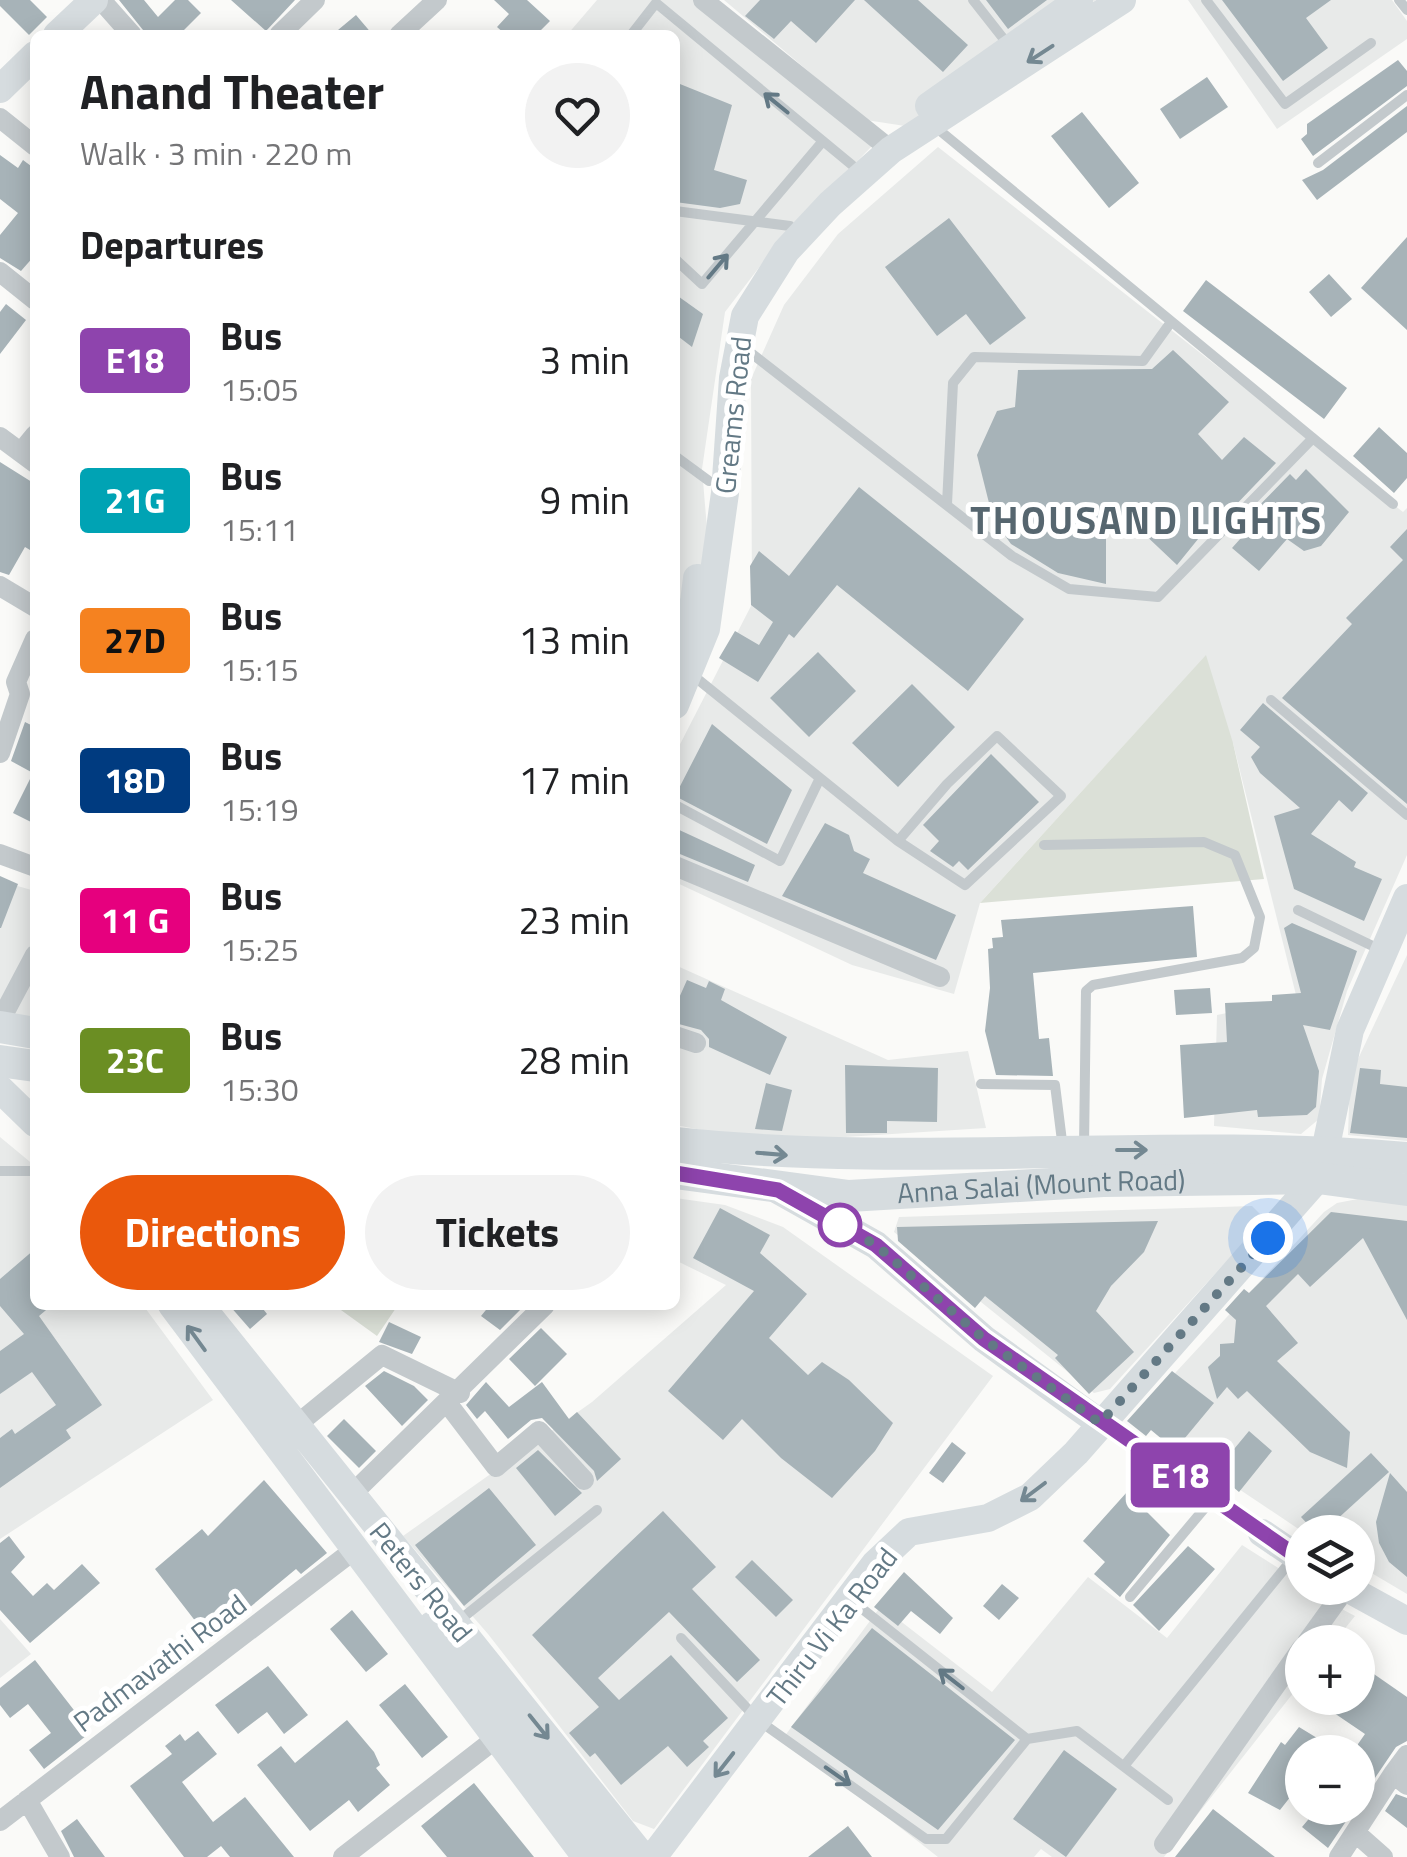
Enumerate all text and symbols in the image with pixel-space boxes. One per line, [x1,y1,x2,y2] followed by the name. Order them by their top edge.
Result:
[1027,43,1055,64] one-way arrow
[80,55,384,128] text: Anand Theater
[525,63,630,168] button: heart
[764,92,790,114] one-way arrow
[80,129,352,177] text: Walk · 3 min · 220 m
[80,216,264,274] text: Departures
[706,253,728,279] one-way arrow
[220,307,282,365] text: Bus
[540,331,630,389] text: 3 min
[106,333,164,387] text: E18
[703,334,762,496] street label: Greams Road
[220,365,299,413] text: 15:05
[220,447,282,505] text: Bus
[540,471,630,529] text: 9 min
[105,473,165,527] text: 21G
[970,491,1324,549] district label: THOUSAND LIGHTS
[220,505,299,553] text: 15:11
[220,587,282,645] text: Bus
[519,611,630,669] text: 13 min
[104,613,166,667] text: 27D
[220,645,299,693] text: 15:15
[220,727,282,785] text: Bus
[519,751,630,809] text: 17 min
[104,753,166,807] text: 18D
[220,785,299,833] text: 15:19
[220,867,282,925] text: Bus
[519,891,630,949] text: 23 min
[101,893,169,947] text: 11 G
[220,925,299,973] text: 15:25
[220,1007,282,1065] text: Bus
[519,1031,630,1089] text: 28 min
[106,1033,164,1087] text: 23C
[220,1065,299,1113] text: 15:30
[1114,1140,1147,1160] one-way arrow
[755,1144,788,1163] one-way arrow
[896,1158,1186,1214] street label: Anna Salai (Mount Road)
[80,1175,345,1290] button: Directions
[365,1175,630,1290] button: Tickets
[819,1204,861,1246] unlabelled marker
[1243,1213,1293,1263] your location
[186,1324,207,1352] one-way arrow
[1122,1442,1238,1508] line badge: E18
[1151,1448,1209,1502] text: E18
[1020,1481,1046,1503] one-way arrow
[359,1512,483,1651] street label: Peters Road
[1285,1515,1375,1825] map controls
[1285,1515,1375,1605] button: layers
[756,1538,908,1716] street label: Thiru Vi Ka Road
[64,1583,256,1742] street label: Padmavathi Road
[1285,1625,1375,1715] button: +
[938,1668,964,1690] one-way arrow
[528,1713,550,1739] one-way arrow
[1285,1735,1375,1825] button: −
[713,1751,734,1778] one-way arrow
[824,1765,851,1786] one-way arrow

